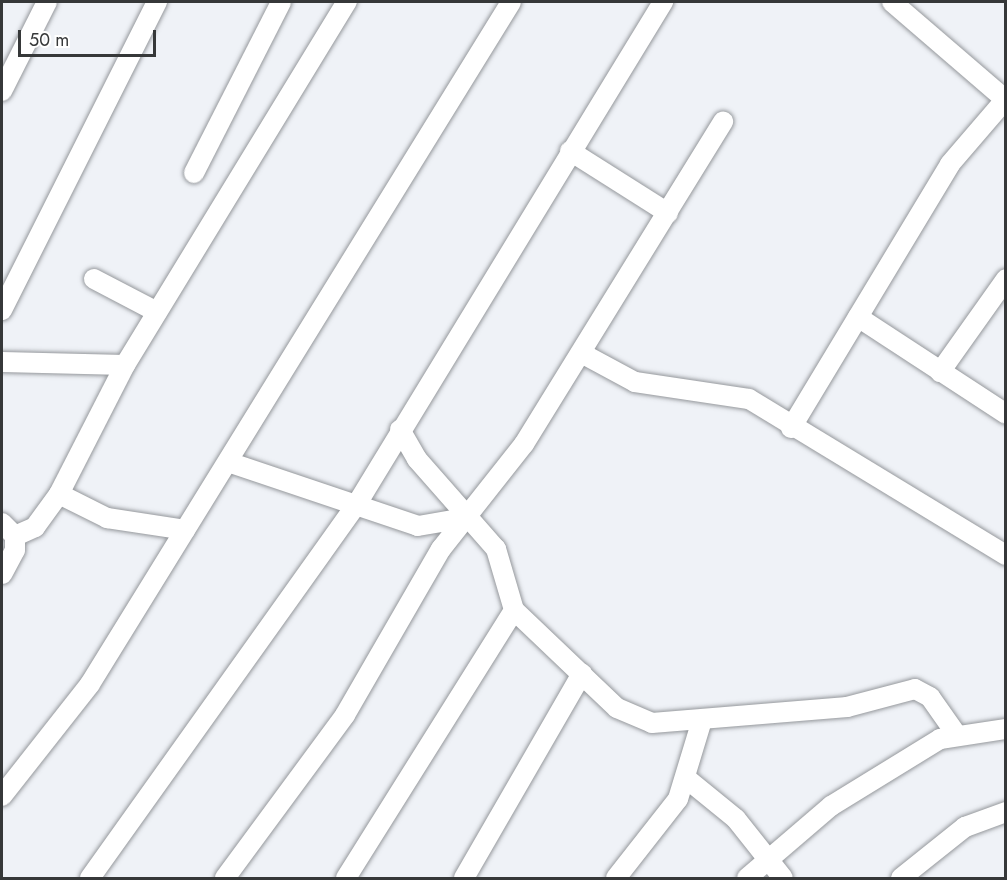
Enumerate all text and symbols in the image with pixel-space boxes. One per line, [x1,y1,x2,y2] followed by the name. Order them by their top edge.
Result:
[21,18,159,56] scale bar
[29,27,69,53] text: 50 m

